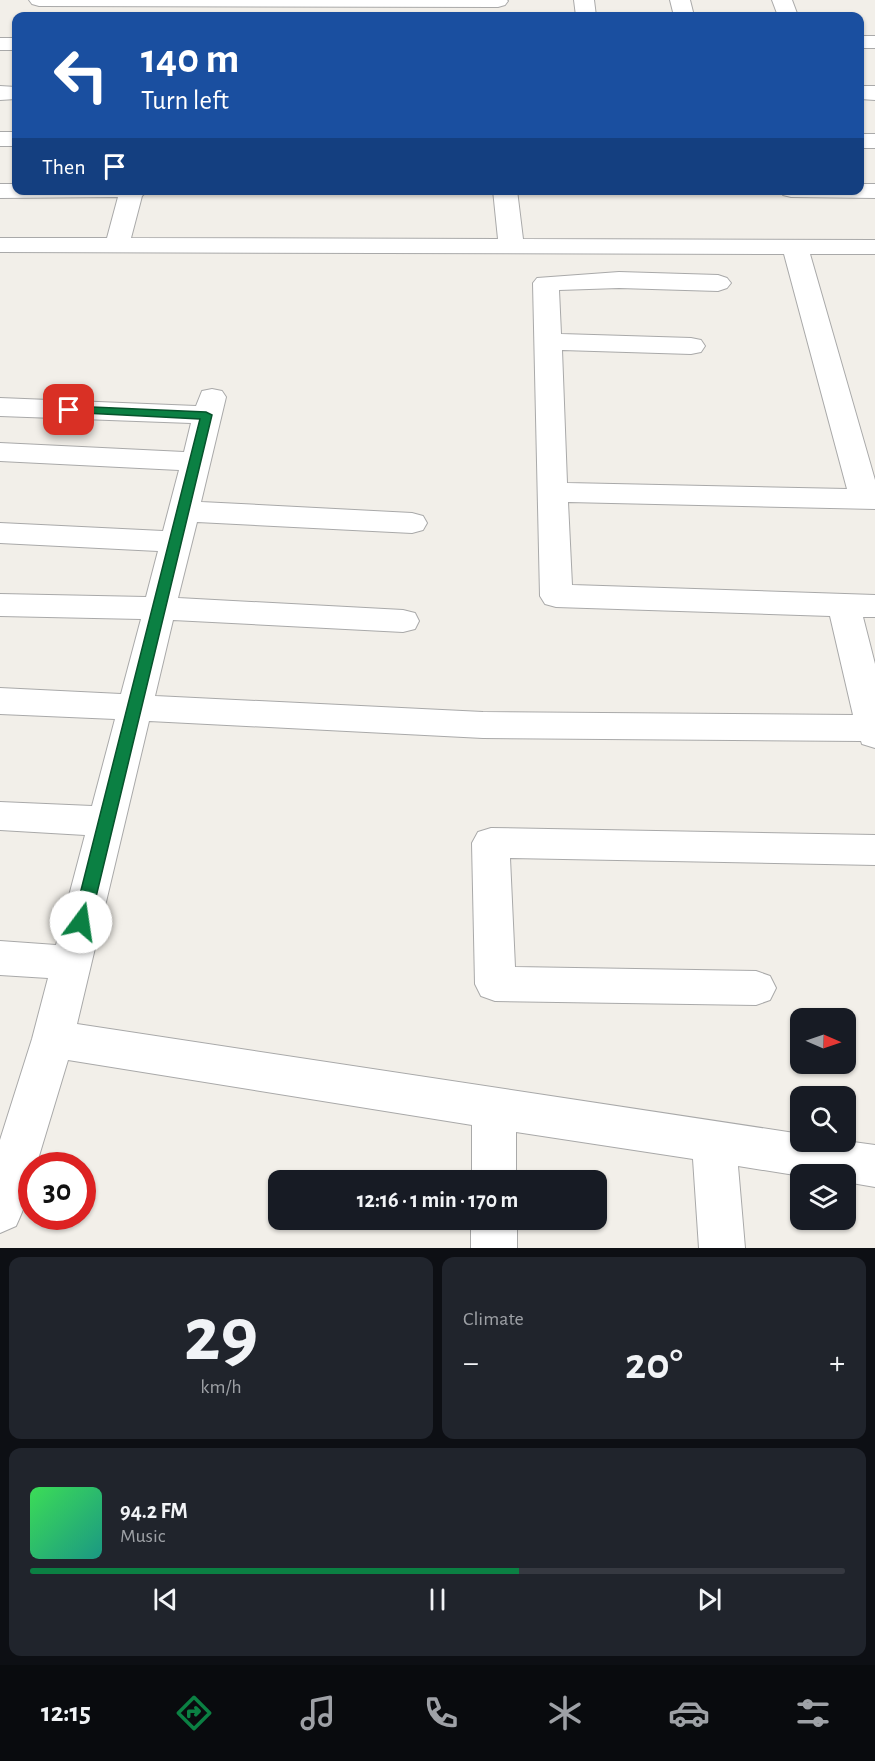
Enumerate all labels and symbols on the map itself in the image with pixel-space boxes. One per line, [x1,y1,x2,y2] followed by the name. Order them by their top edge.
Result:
[43,384,94,435] pin
[49,890,113,954] position arrow
[790,1008,856,1074] north arrow
[18,1152,96,1230] speed limit sign: 30

